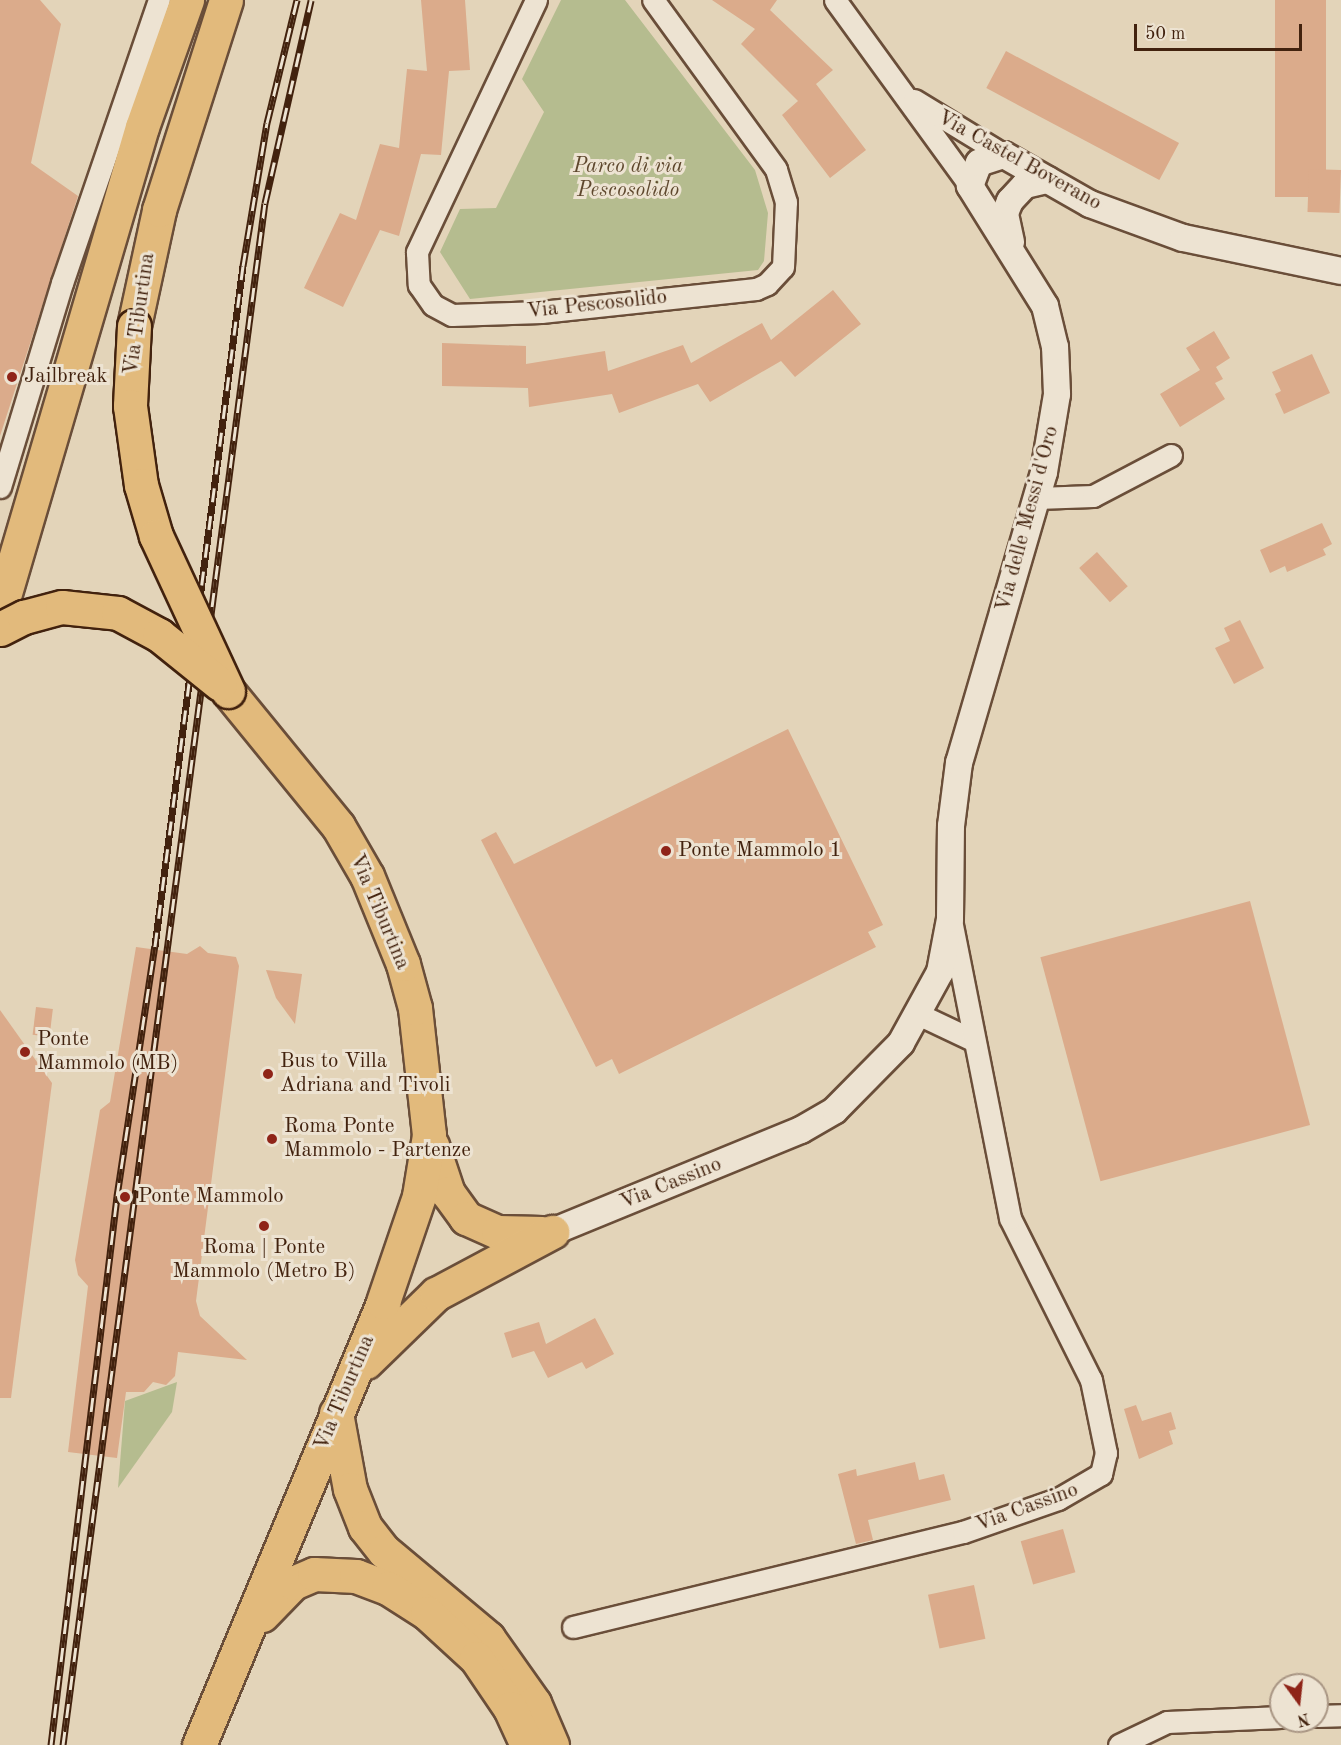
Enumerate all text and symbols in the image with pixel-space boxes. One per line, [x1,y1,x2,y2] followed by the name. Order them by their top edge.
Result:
[1137,12,1305,50] scale bar
[1145,25,1185,43] text: 50 m
[932,105,1106,217] street label: Via Castel Boverano
[573,154,683,204] park label: Parco di via Pescosolido
[119,251,161,377] street label: Via Tiburtina
[526,285,668,325] street label: Via Pescosolido
[24,364,107,390] place label: Jailbreak
[5,370,19,384] marker: Jailbreak
[991,423,1065,615] street label: Via delle Messi d'Oro
[678,838,842,864] place label: Ponte Mammolo 1
[659,844,673,858] marker: Ponte Mammolo 1
[343,850,415,974] street label: Via Tiburtina
[37,1027,178,1077] place label: Ponte Mammolo (MB)
[18,1045,32,1059] marker: Ponte Mammolo (MB)
[280,1049,450,1099] place label: Bus to Villa Adriana and Tivoli
[261,1067,275,1081] marker: Bus to Villa Adriana and Tivoli
[284,1114,471,1164] place label: Roma Ponte Mammolo - Partenze
[265,1132,279,1146] marker: Roma Ponte Mammolo - Partenze
[617,1152,725,1216] street label: Via Cassino
[138,1184,284,1210] place label: Ponte Mammolo
[116,1188,134,1206] marker: Ponte Mammolo
[257,1219,271,1233] marker: Roma | Ponte Mammolo (Metro B)
[172,1235,356,1285] place label: Roma | Ponte Mammolo (Metro B)
[309,1331,381,1455] street label: Via Tiburtina
[972,1478,1082,1538] street label: Via Cassino
[1269,1673,1329,1733] north arrow
[1295,1709,1311,1728] text: N

